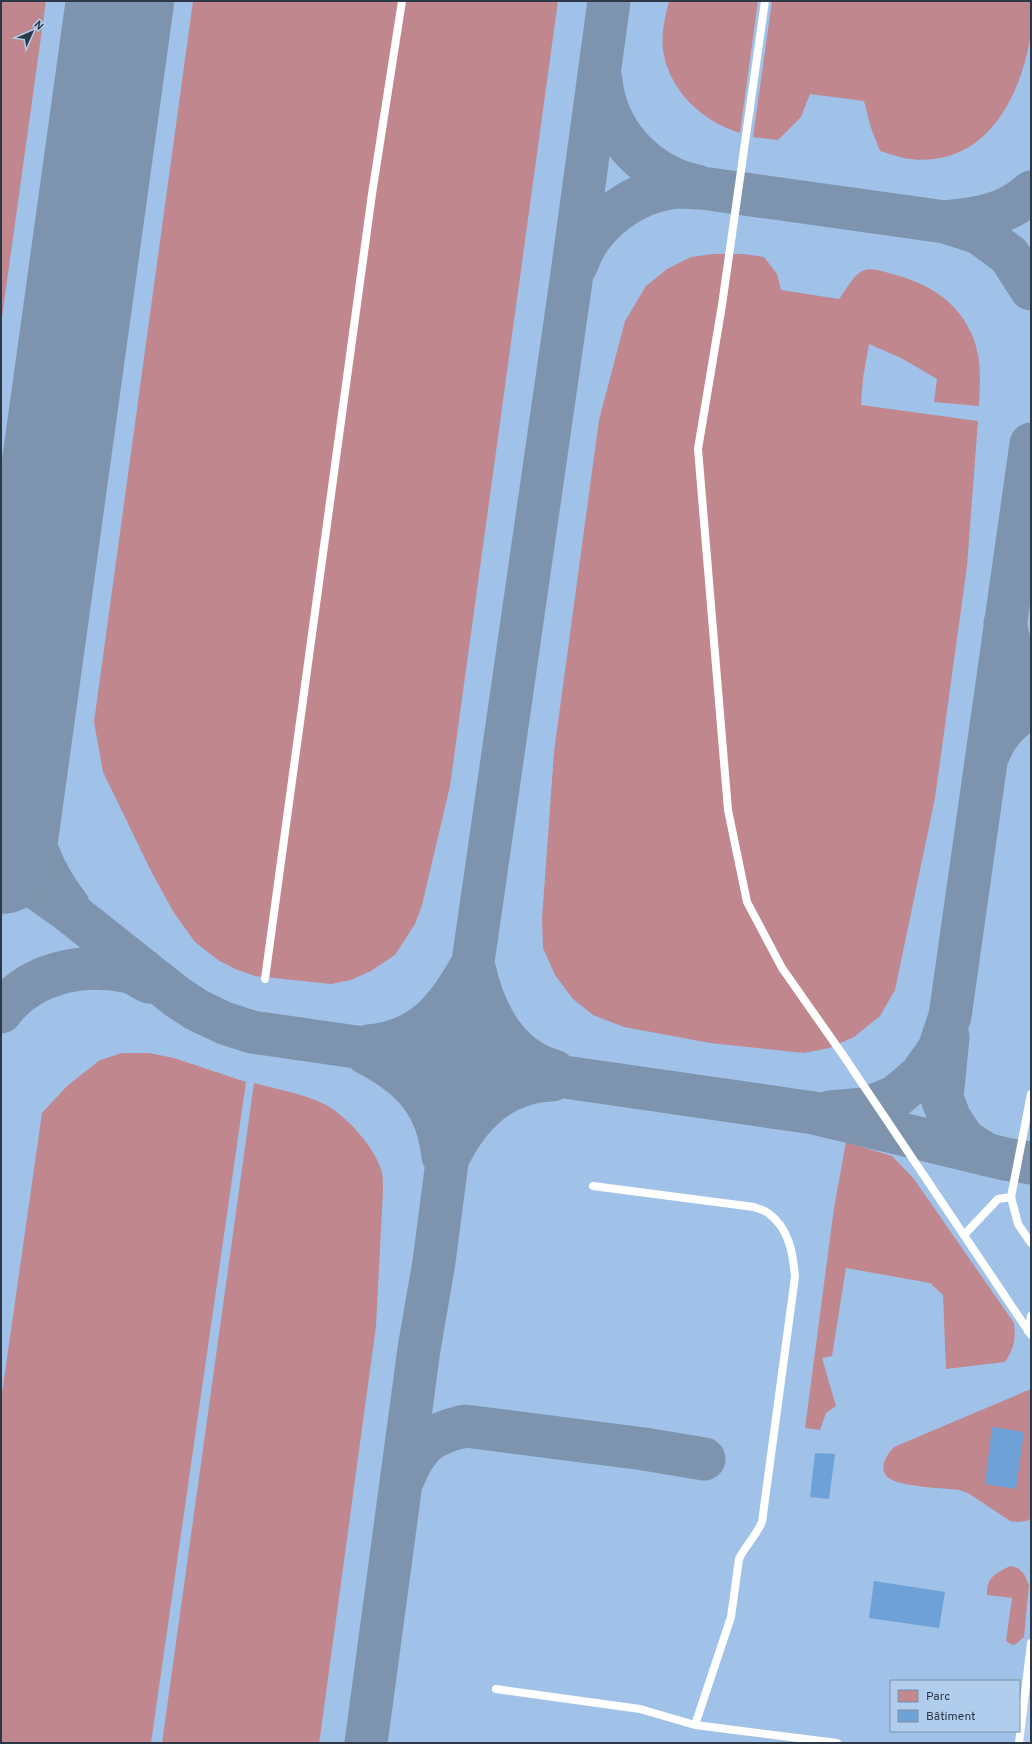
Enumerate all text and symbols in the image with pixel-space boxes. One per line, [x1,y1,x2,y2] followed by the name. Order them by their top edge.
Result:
[12,12,52,52] north arrow
[31,18,46,33] text: N
[890,1680,1020,1732] legend
[926,1689,950,1705] text: Parc
[926,1709,976,1725] text: Bâtiment

